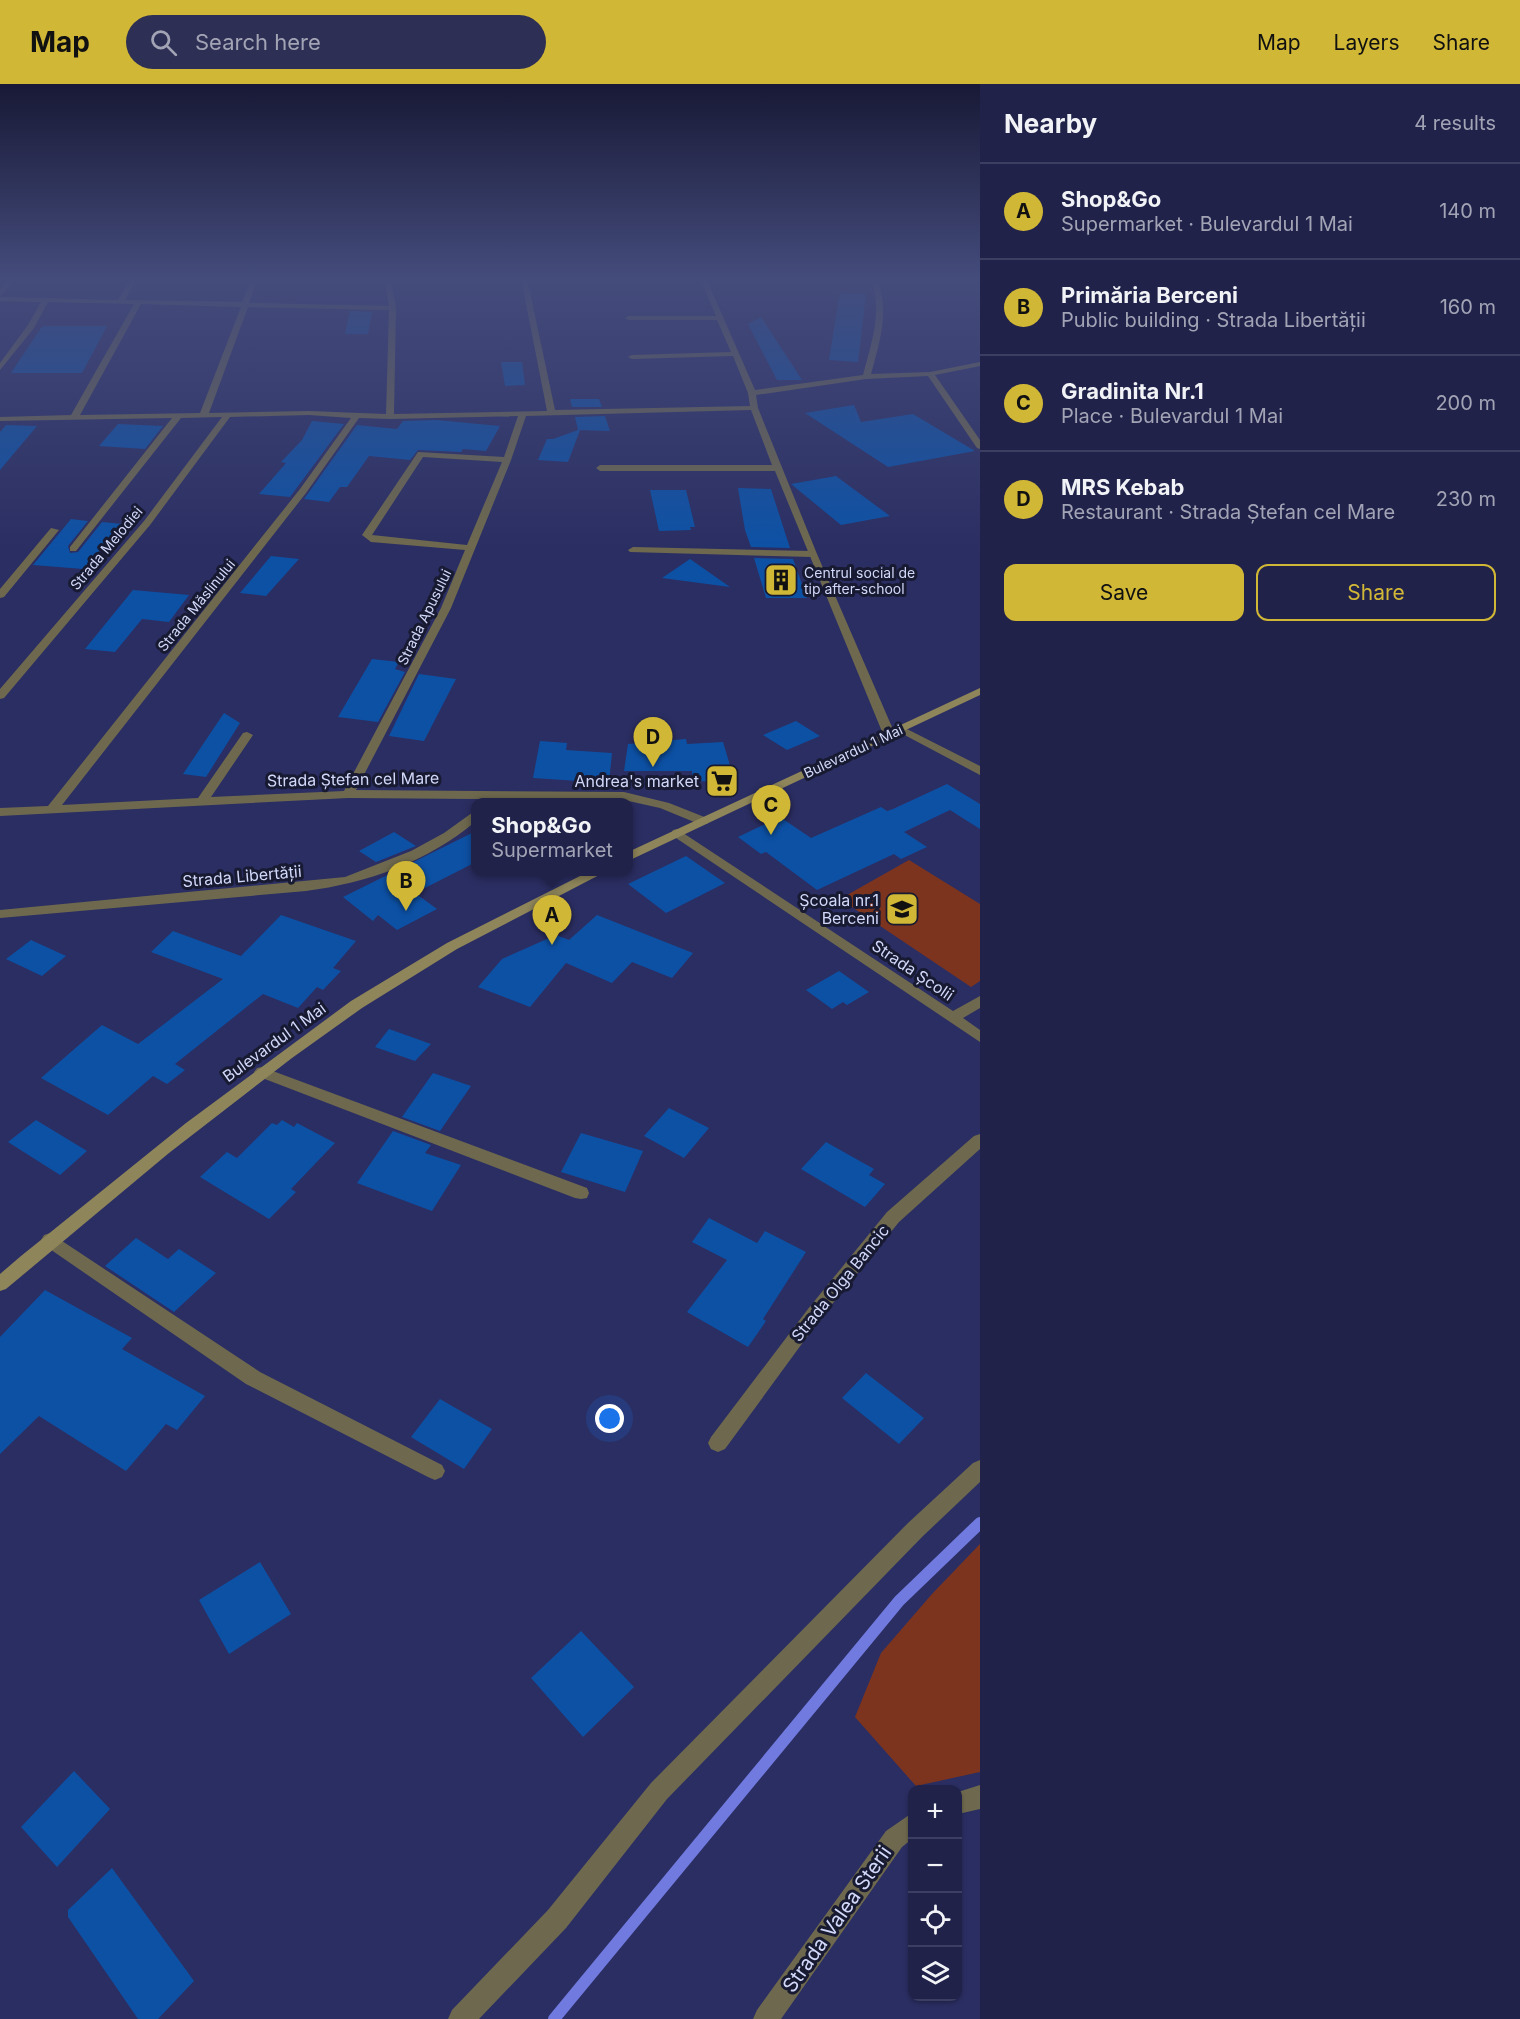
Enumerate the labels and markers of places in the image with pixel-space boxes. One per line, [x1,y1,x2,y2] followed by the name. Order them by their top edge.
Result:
[763,562,799,598] building icon: Centrul social de tip after-school
[804,564,915,597] place label: Centrul social de tip after-school
[634,718,672,767] pin: D
[704,763,740,799] supermarket icon: Andrea's market
[574,771,699,791] place label: Andrea's market
[752,786,790,835] pin: C
[386,862,426,911] pin: B
[799,890,879,928] place label: Școala nr.1 Berceni
[884,891,920,927] school or university icon: Școala nr.1 Berceni
[532,896,572,945] pin: A

